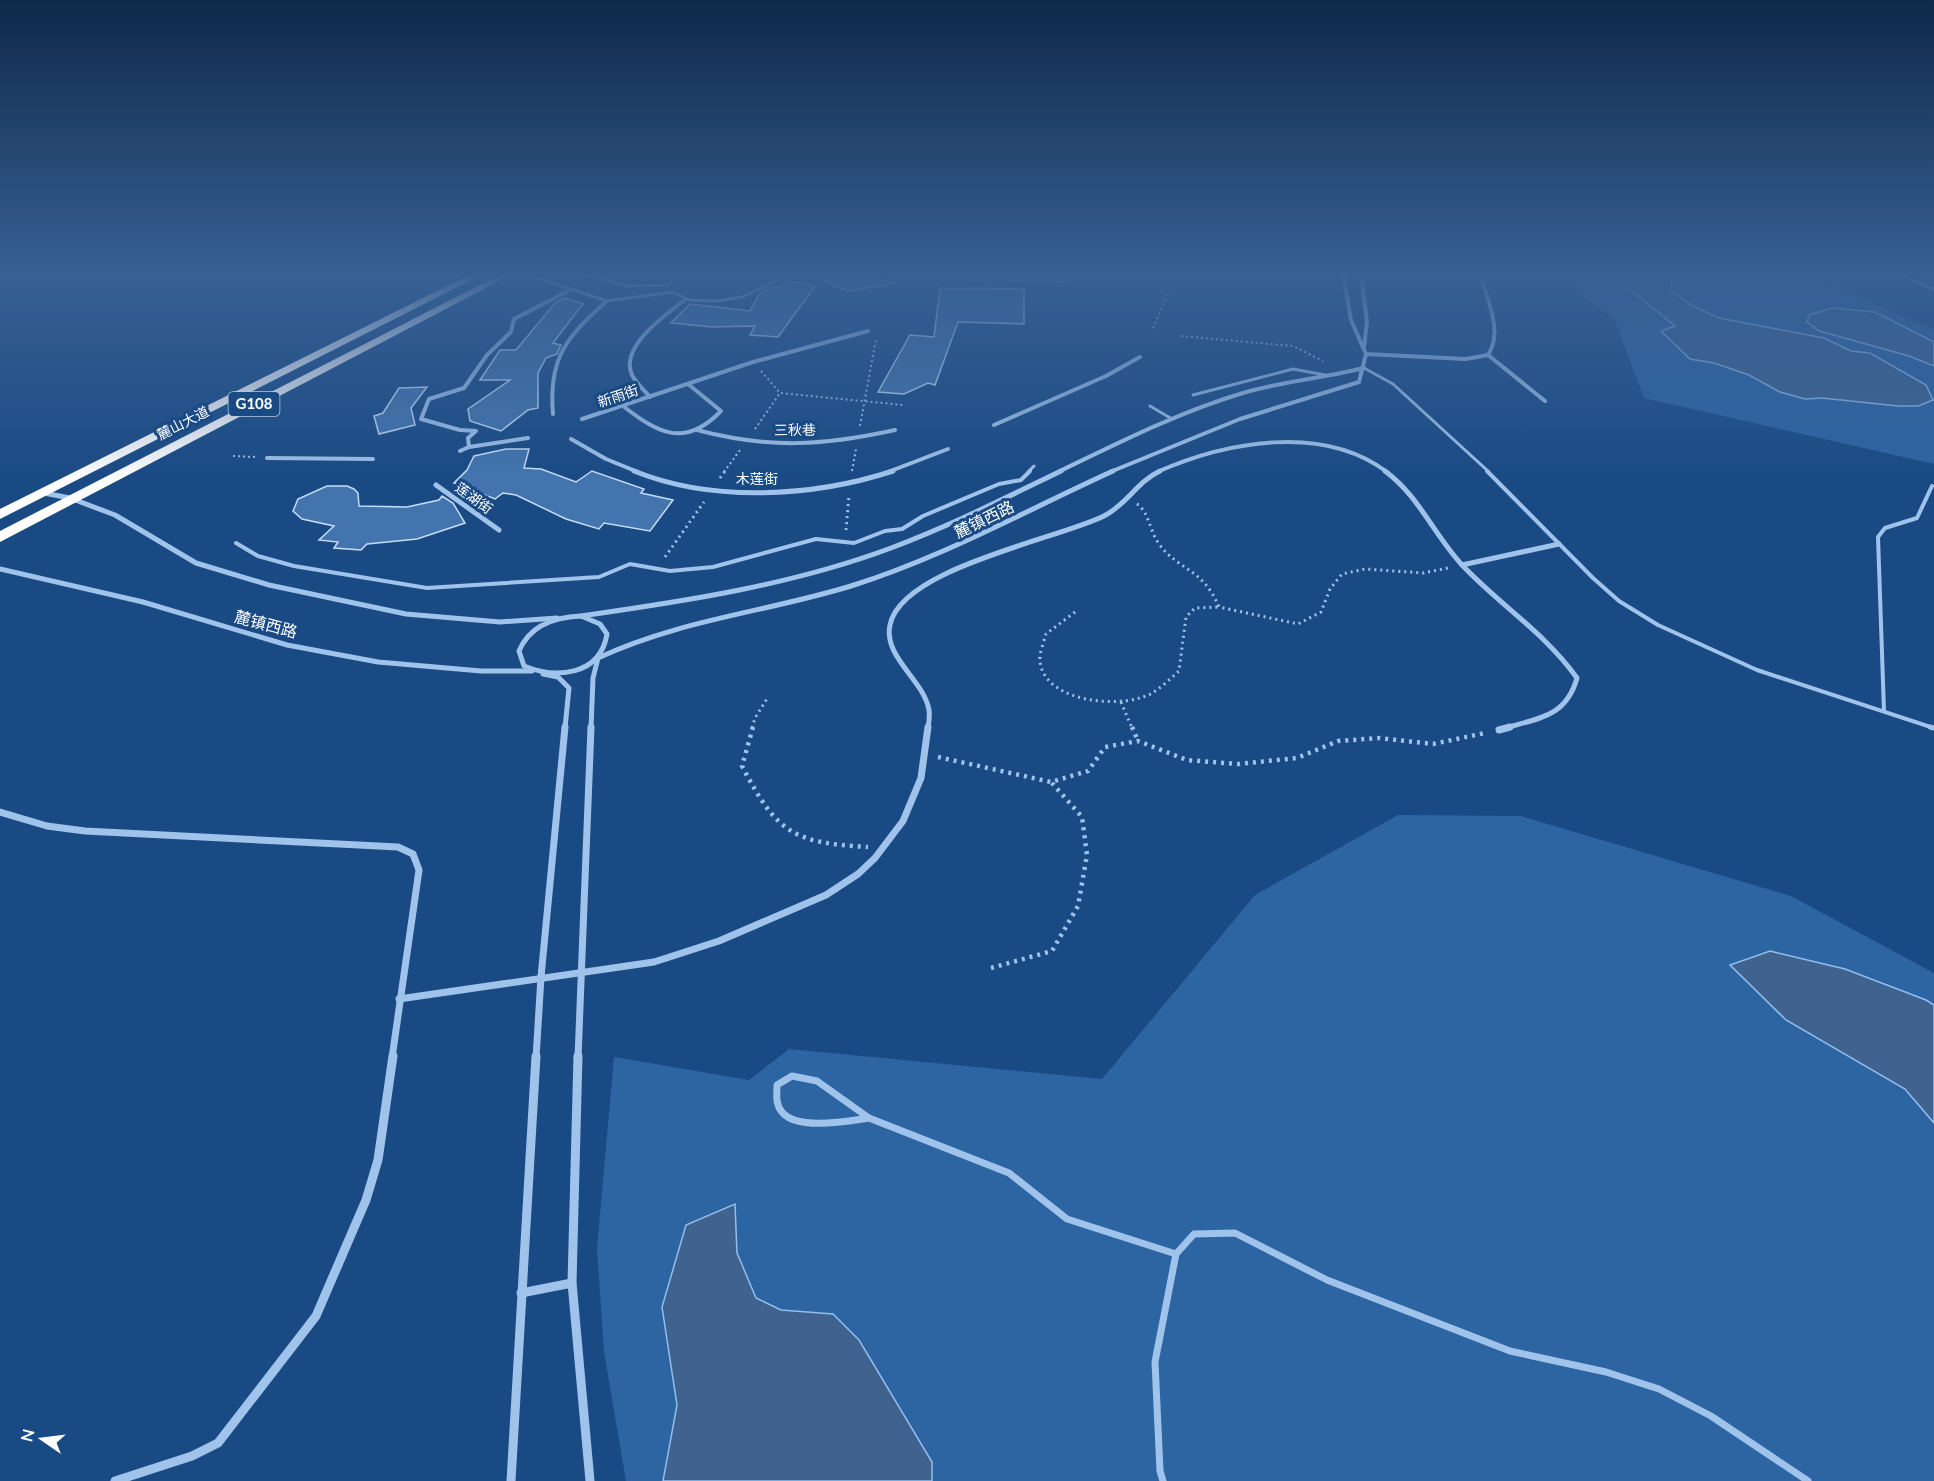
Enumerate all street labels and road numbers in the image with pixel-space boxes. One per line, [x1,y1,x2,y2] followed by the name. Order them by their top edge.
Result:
[595,381,640,410] street label: 新雨街
[228,392,280,416] road number: G108
[154,402,212,443] street label: 麓山大道
[774,421,816,438] street label: 三秋巷
[736,470,778,487] street label: 木莲街
[452,478,496,517] street label: 莲湖街
[951,496,1017,541] street label: 麓镇西路
[233,606,300,641] street label: 麓镇西路

